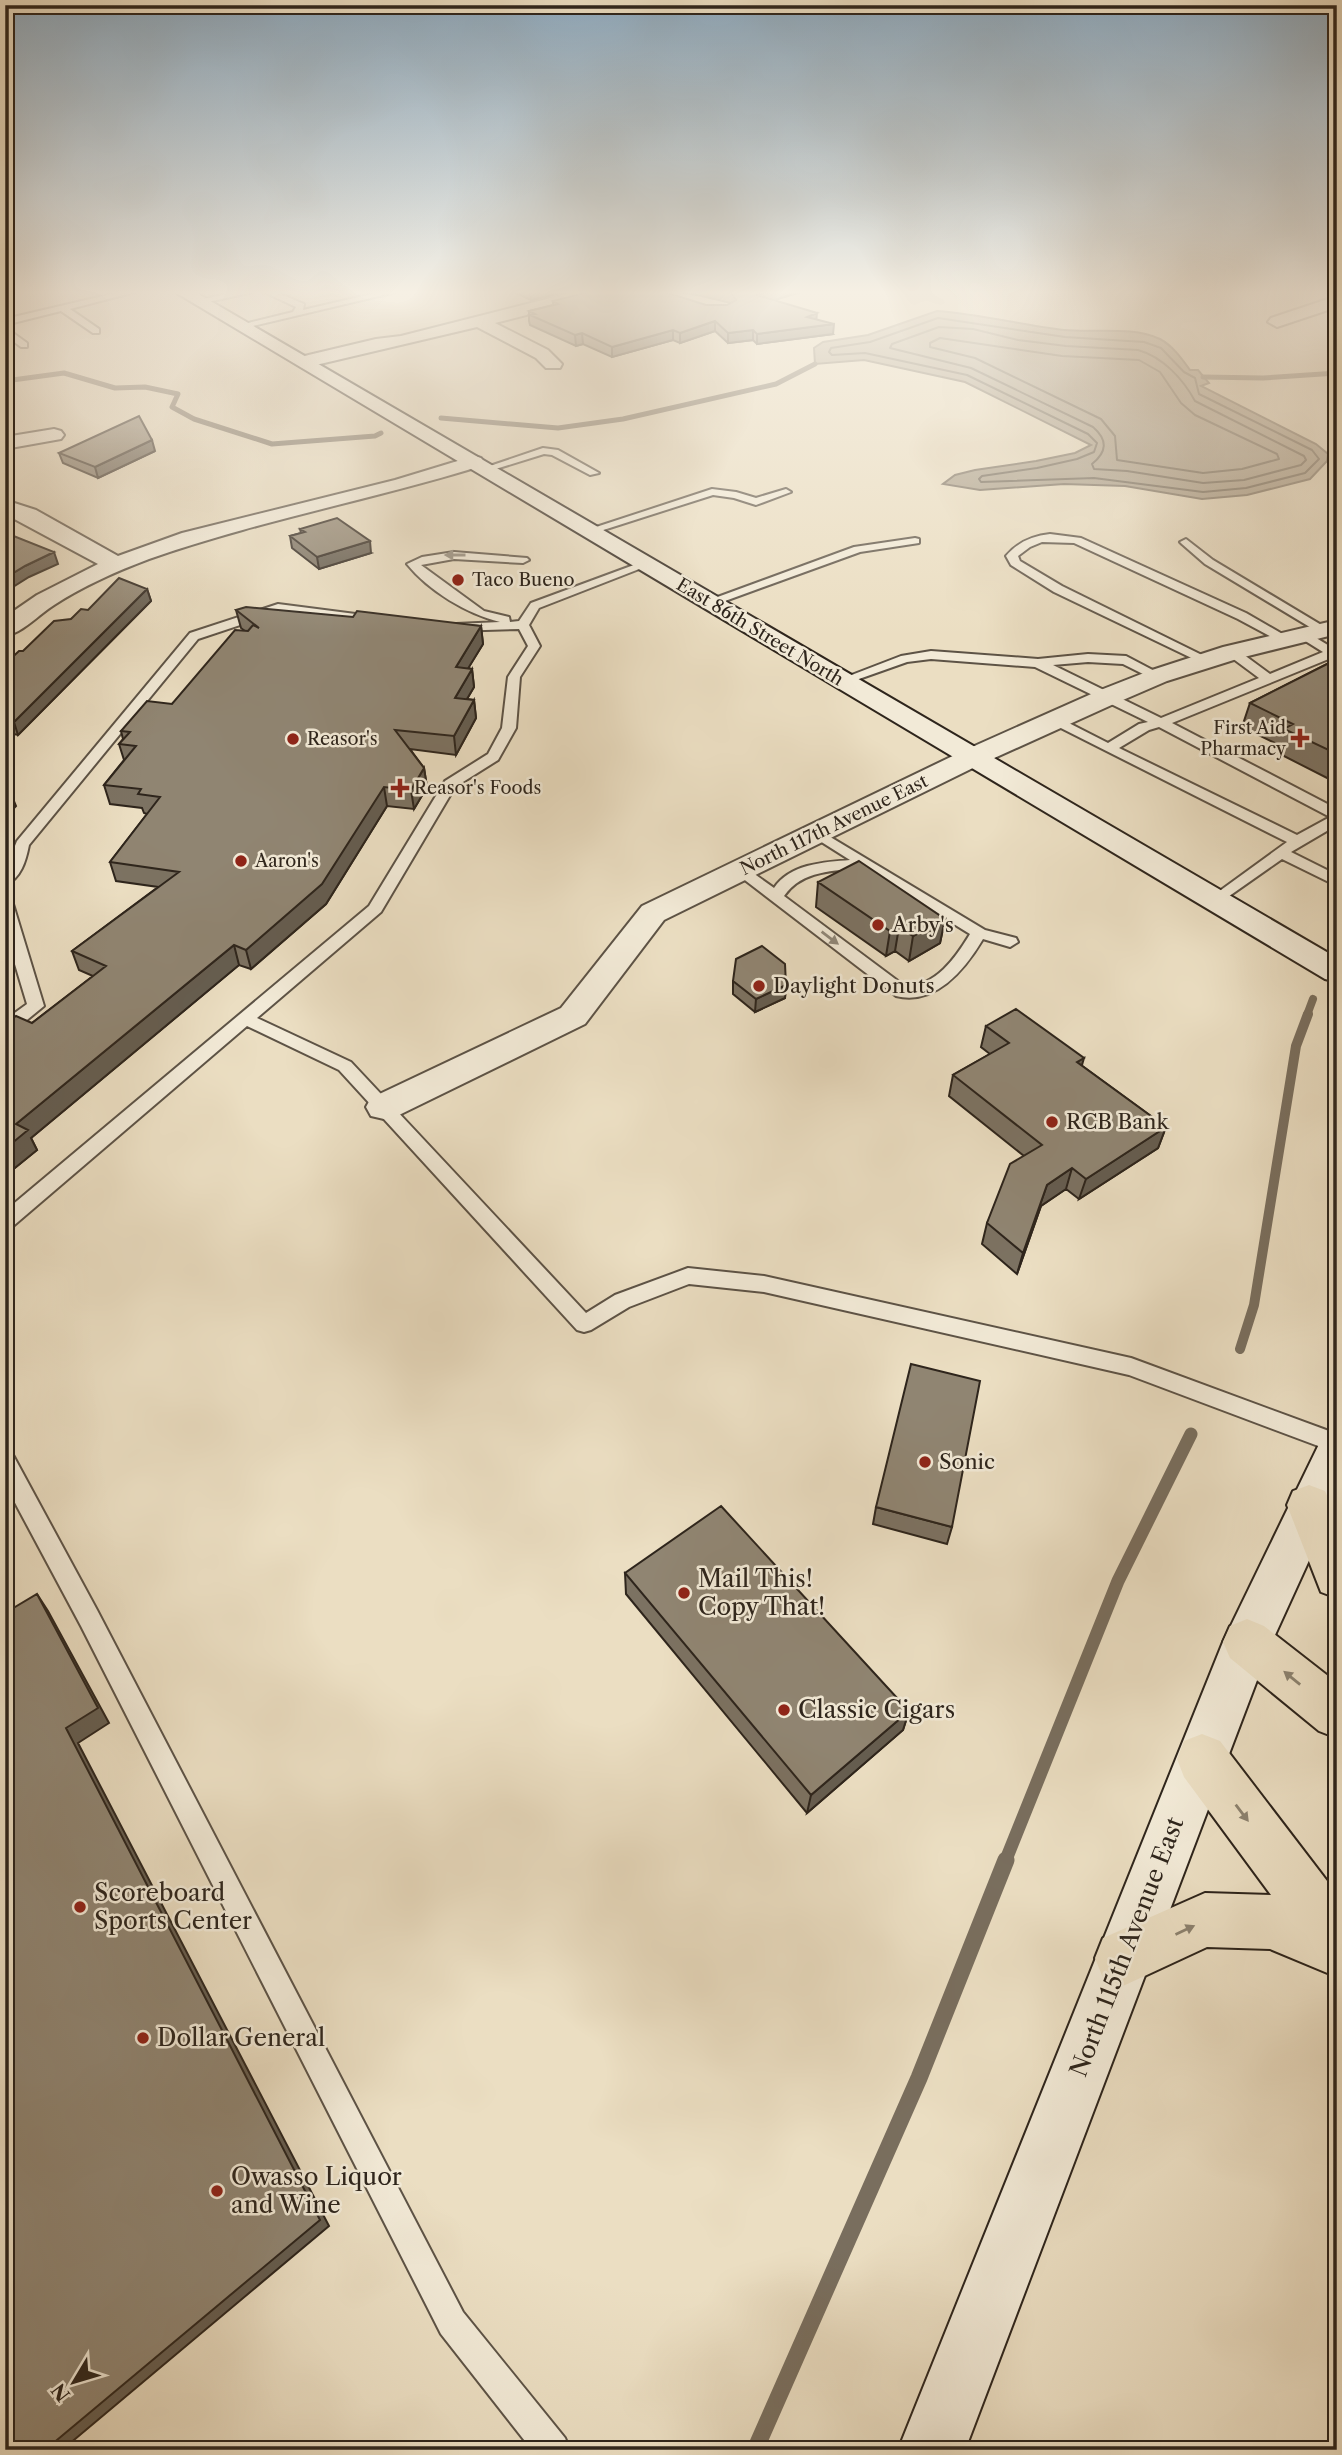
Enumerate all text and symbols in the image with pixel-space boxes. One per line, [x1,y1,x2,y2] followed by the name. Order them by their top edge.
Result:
[444,549,466,561] one-way arrow
[472,569,575,591] place label: Taco Bueno
[450,572,466,588] marker: Taco Bueno
[673,573,847,691] street label: East 86th Street North
[1200,717,1287,760] place label: First Aid Pharmacy
[307,728,378,750] place label: Reasor's
[1292,730,1308,746] marker: First Aid Pharmacy
[285,731,301,747] marker: Reasor's
[737,770,932,880] street label: North 117th Avenue East
[414,777,541,799] place label: Reasor's Foods
[392,780,408,796] marker: Reasor's Foods
[254,850,319,872] place label: Aaron's
[233,853,249,869] marker: Aaron's
[891,912,954,937] place label: Arby's
[870,917,886,933] marker: Arby's
[821,931,839,946] one-way arrow
[773,973,935,998] place label: Daylight Donuts
[751,978,767,994] marker: Daylight Donuts
[1066,1109,1169,1134] place label: RCB Bank
[1044,1114,1060,1130] marker: RCB Bank
[939,1449,995,1474] place label: Sonic
[917,1454,933,1470] marker: Sonic
[698,1564,825,1621] place label: Mail This! Copy That!
[676,1585,692,1601] marker: Mail This! Copy That!
[1283,1672,1301,1686] one-way arrow
[798,1695,955,1724] place label: Classic Cigars
[776,1702,792,1718] marker: Classic Cigars
[1235,1804,1250,1822] one-way arrow
[1064,1812,1190,2081] street label: North 115th Avenue East
[94,1878,252,1935] place label: Scoreboard Sports Center
[72,1899,88,1915] marker: Scoreboard Sports Center
[1174,1924,1195,1935] one-way arrow
[157,2023,325,2052] place label: Dollar General
[135,2030,151,2046] marker: Dollar General
[231,2162,402,2219] place label: Owasso Liquor and Wine
[209,2183,225,2199] marker: Owasso Liquor and Wine
[38,2346,108,2416] north arrow
[47,2379,75,2406] text: N

